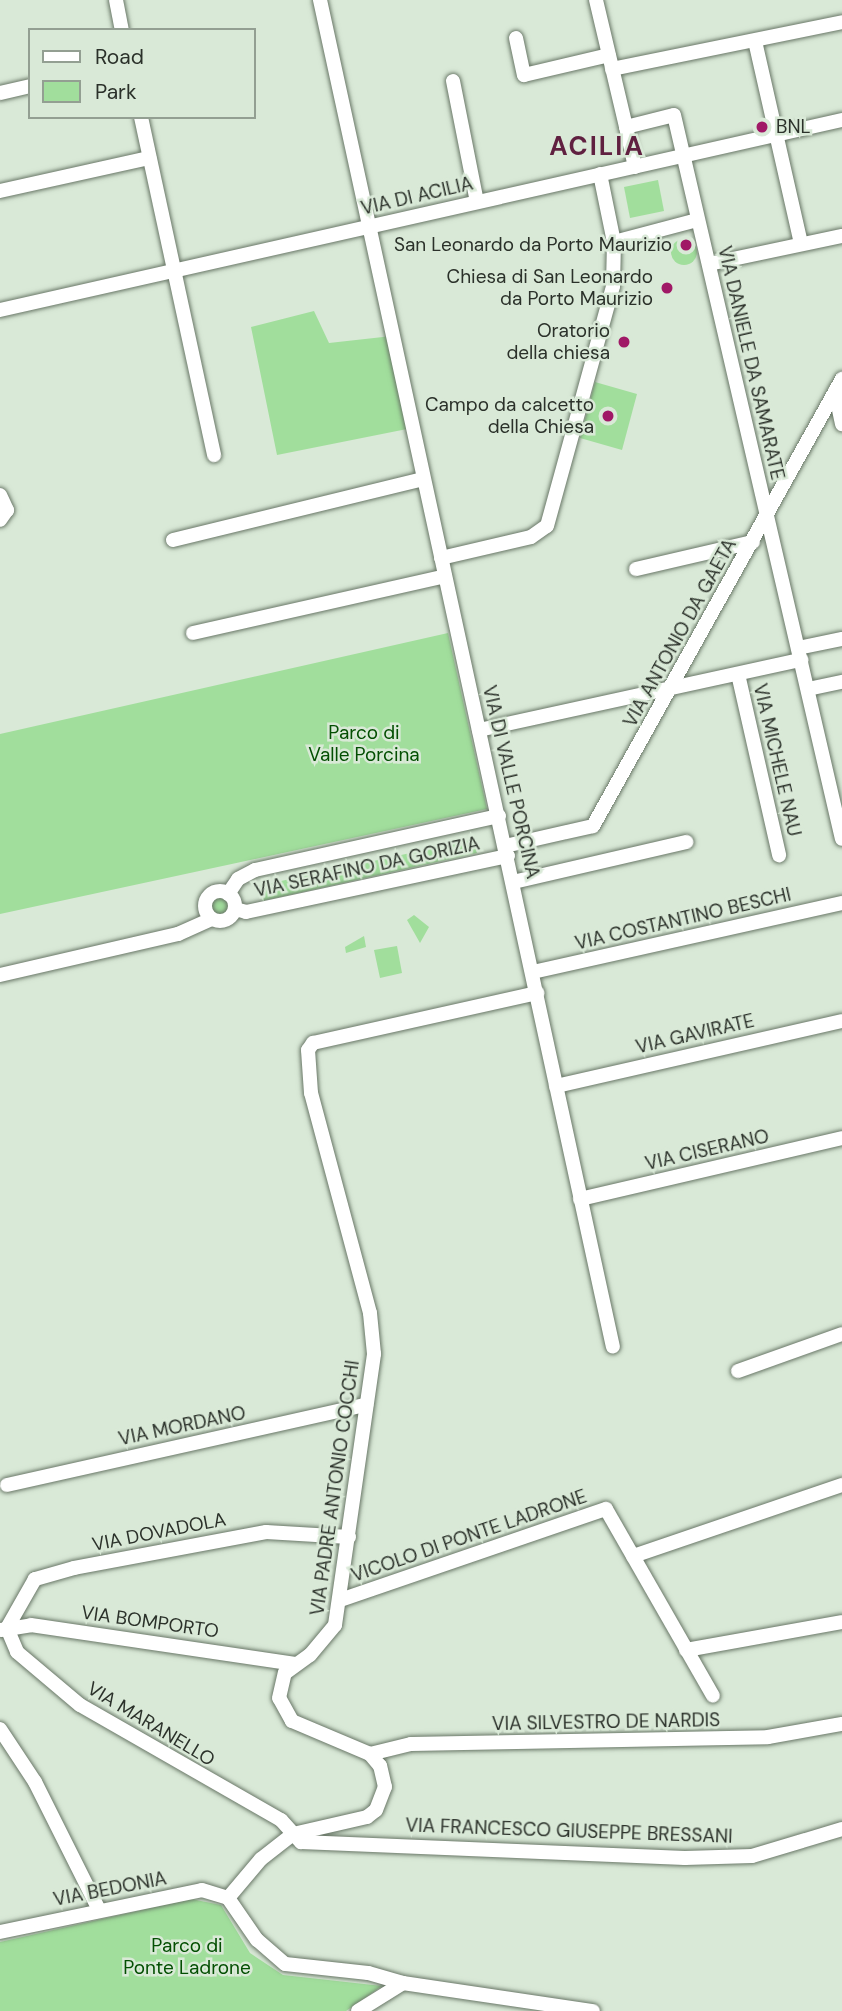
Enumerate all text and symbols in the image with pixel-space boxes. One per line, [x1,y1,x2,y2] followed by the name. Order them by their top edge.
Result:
[28,28,256,119] legend
[95,43,144,71] text: Road
[95,78,136,106] text: Park
[776,116,811,138] place label: BNL
[754,119,770,135] marker: BNL
[550,131,644,163] district label: ACILIA
[359,172,475,220] street label: VIA DI ACILIA
[394,234,672,256] place label: San Leonardo da Porto Maurizio
[678,237,694,253] marker: San Leonardo da Porto Maurizio
[713,244,789,482] street label: VIA DANIELE DA SAMARATE
[447,266,653,310] place label: Chiesa di San Leonardo da Porto Maurizio
[659,280,675,296] marker: Chiesa di San Leonardo da Porto Maurizio
[506,320,610,364] place label: Oratorio della chiesa
[616,334,632,350] marker: Oratorio della chiesa
[425,394,594,438] place label: Campo da calcetto della Chiesa
[600,408,616,424] marker: Campo da calcetto della Chiesa
[619,535,741,731] street label: VIA ANTONIO DA GAETA
[748,681,806,839] street label: VIA MICHELE NAU
[478,683,544,881] street label: VIA DI VALLE PORCINA
[308,722,420,766] park label: Parco di Valle Porcina
[252,832,482,902] street label: VIA SERAFINO DA GORIZIA
[573,883,793,955] street label: VIA COSTANTINO BESCHI
[634,1009,756,1059] street label: VIA GAVIRATE
[643,1125,771,1175] street label: VIA CISERANO
[306,1359,364,1617] street label: VIA PADRE ANTONIO COCCHI
[116,1401,248,1451] street label: VIA MORDANO
[348,1485,590,1587] street label: VICOLO DI PONTE LADRONE
[90,1508,228,1556] street label: VIA DOVADOLA
[80,1601,220,1643] street label: VIA BOMPORTO
[83,1677,219,1771] street label: VIA MARANELLO
[492,1709,720,1735] street label: VIA SILVESTRO DE NARDIS
[405,1814,733,1848] street label: VIA FRANCESCO GIUSEPPE BRESSANI
[51,1867,169,1911] street label: VIA BEDONIA
[123,1935,251,1979] park label: Parco di Ponte Ladrone

